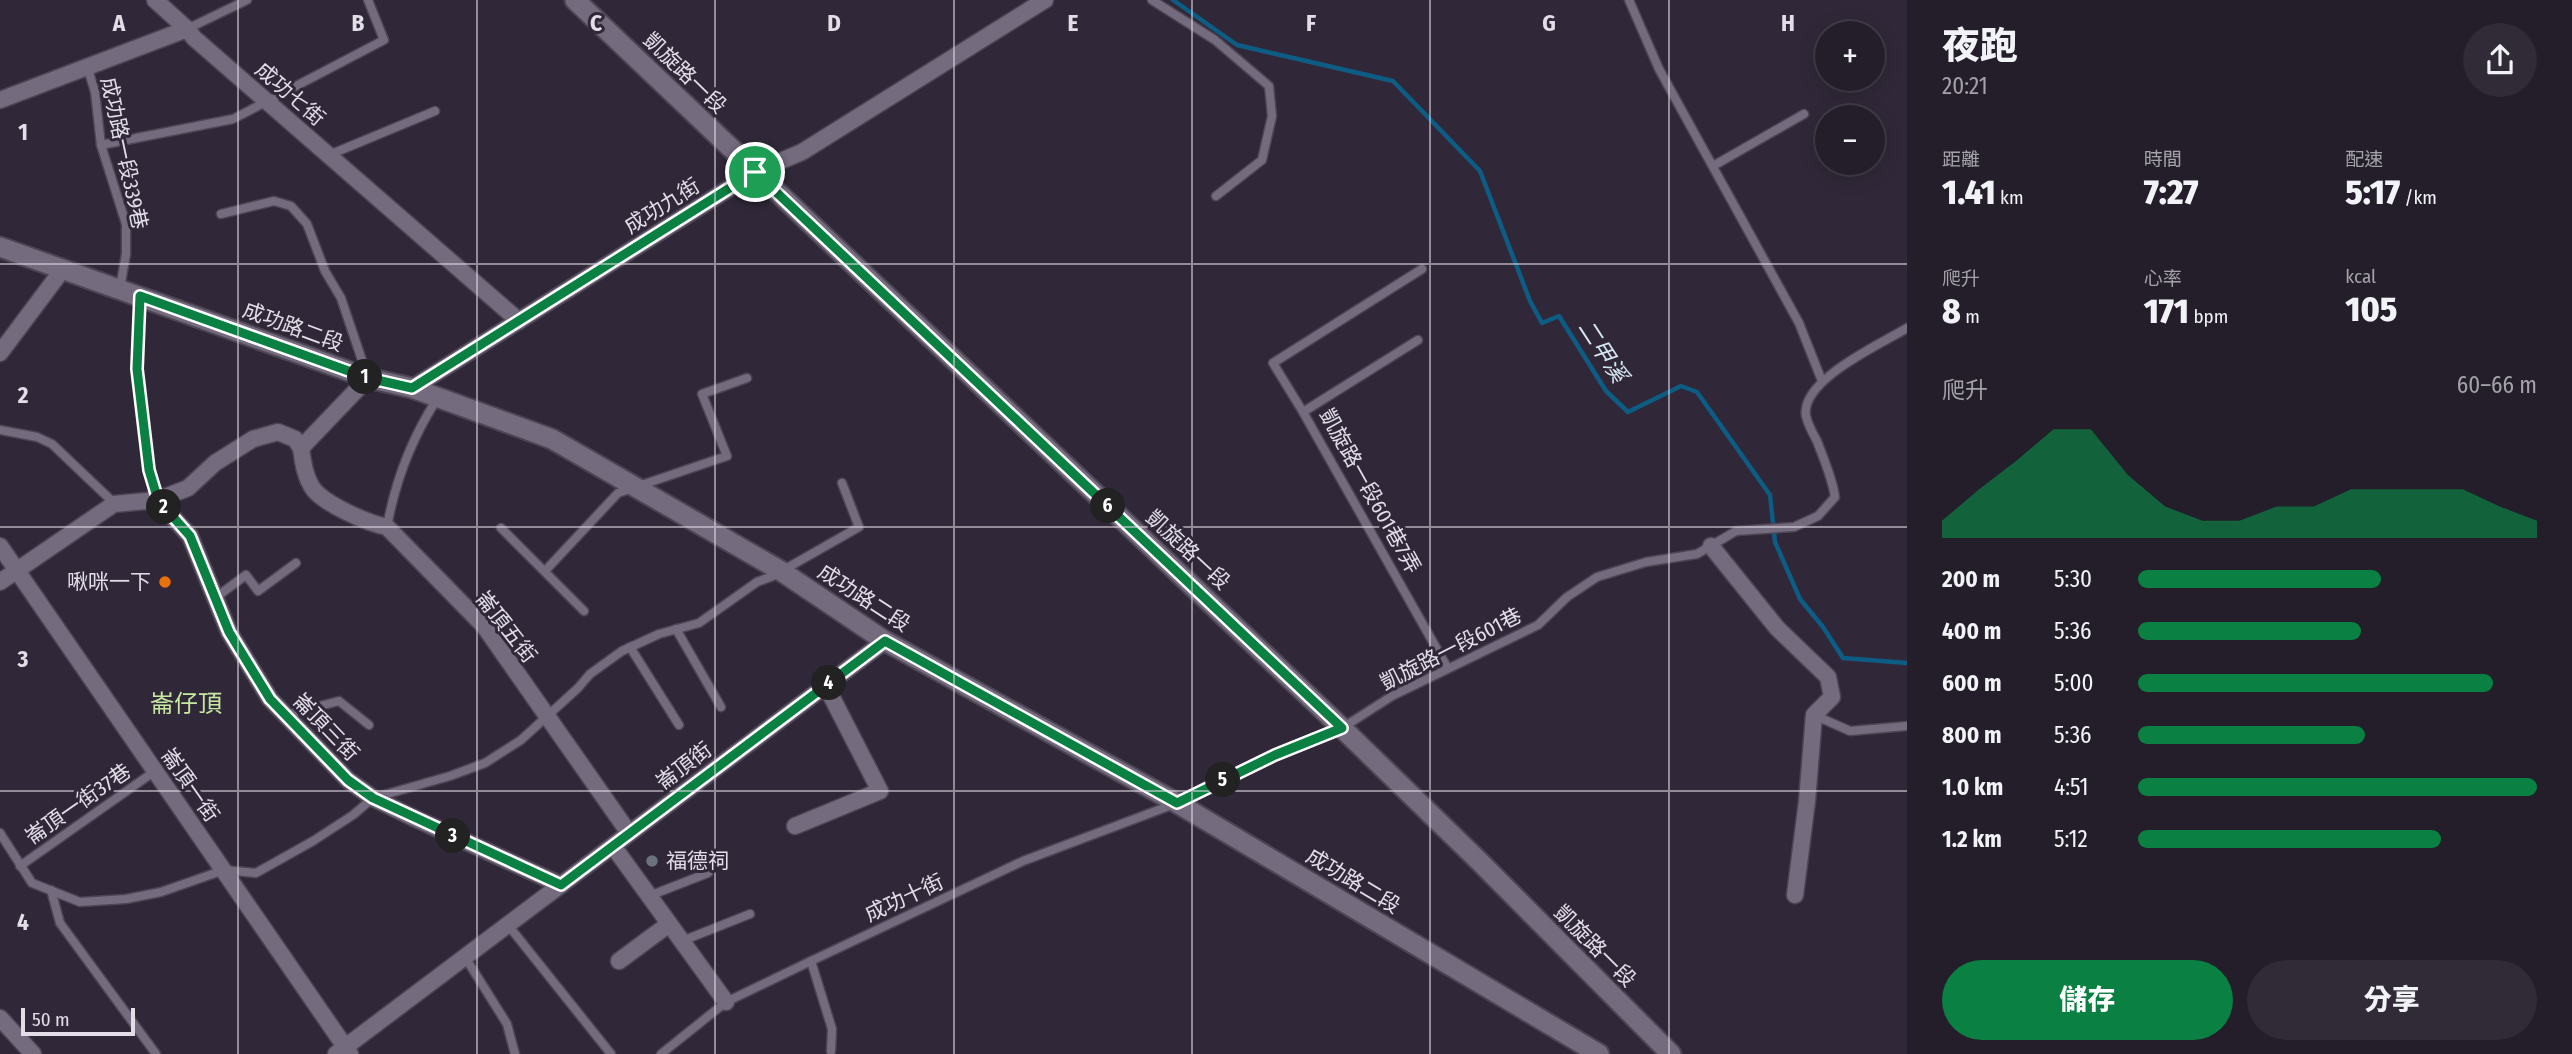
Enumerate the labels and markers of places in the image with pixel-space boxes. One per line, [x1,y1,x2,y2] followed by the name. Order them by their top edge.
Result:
[725,142,785,202] pin
[348,360,382,394] pin: 1
[1090,489,1126,524] pin: 6
[146,490,182,524] pin: 2
[67,569,151,595] place label: 啾咪一下
[157,574,173,590] marker: 啾咪一下
[812,666,846,700] pin: 4
[1206,762,1240,798] pin: 5
[435,818,470,854] pin: 3
[666,848,729,874] place label: 福德祠
[644,853,660,869] marker: 福德祠

